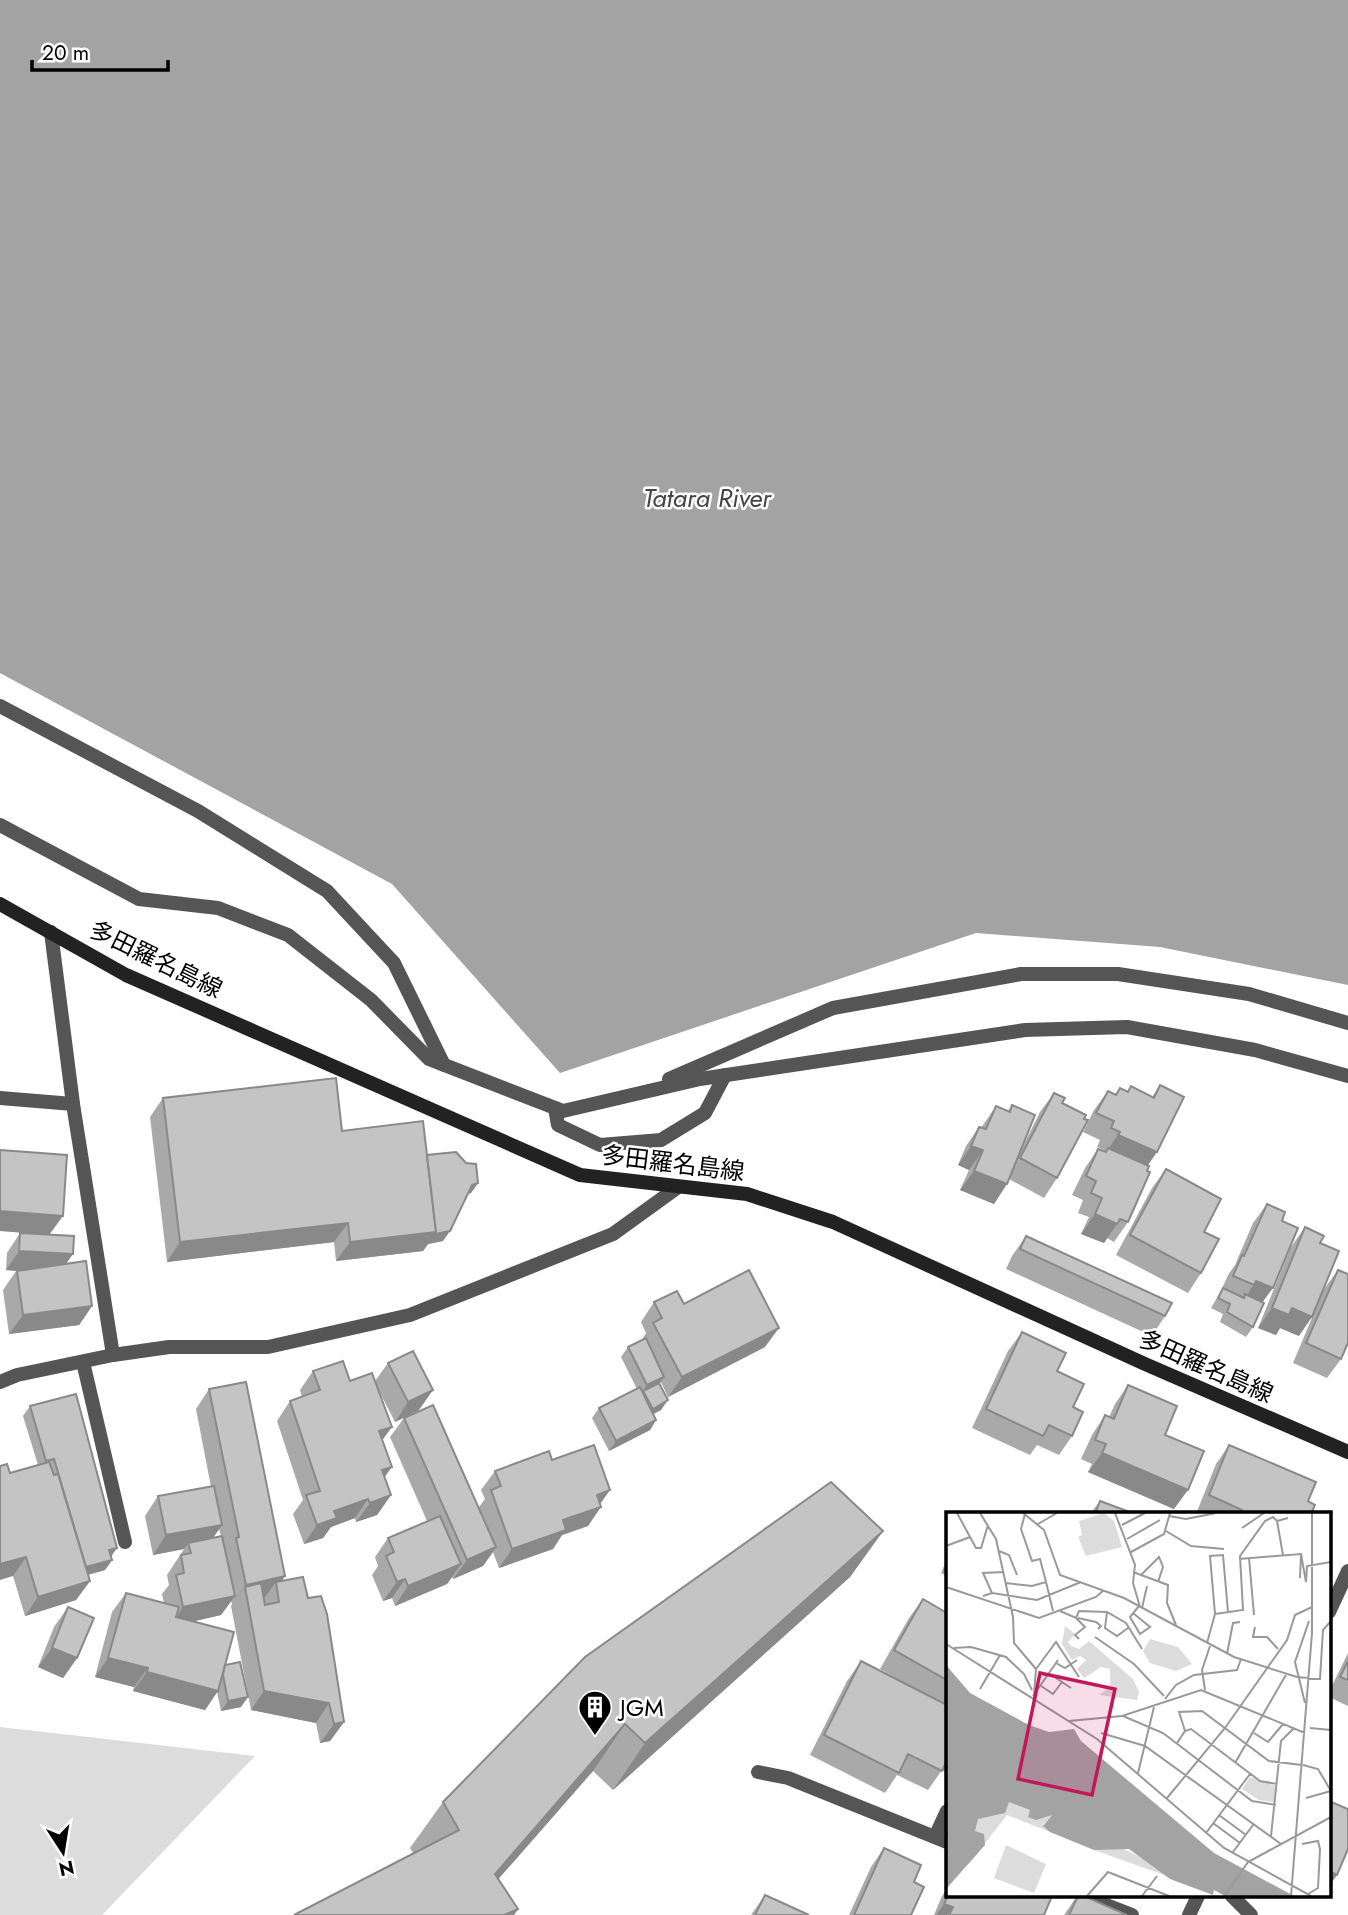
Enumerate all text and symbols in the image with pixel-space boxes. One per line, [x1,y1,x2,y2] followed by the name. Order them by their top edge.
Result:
[32,28,168,72] scale bar
[42,38,89,68] text: 20 m
[643,479,772,517] water label: Tatara River
[84,912,228,1006] street label: 多田羅名島線
[599,1137,747,1189] street label: 多田羅名島線
[1133,1321,1279,1411] street label: 多田羅名島線
[946,1512,1330,1898] inset map
[576,1688,614,1737] building icon: JGM
[617,1690,664,1725] place label: JGM
[28,1817,98,1887] north arrow
[56,1853,77,1883] text: N

